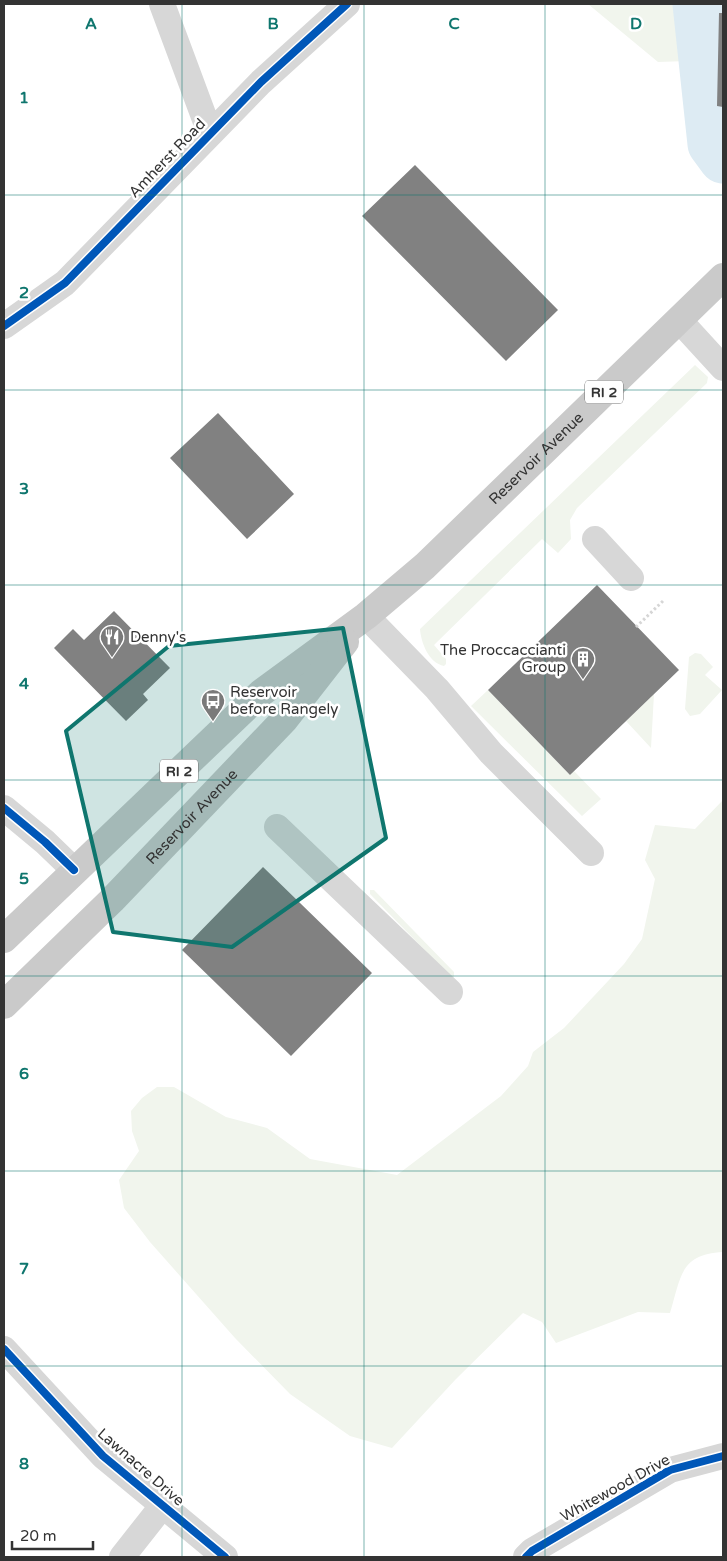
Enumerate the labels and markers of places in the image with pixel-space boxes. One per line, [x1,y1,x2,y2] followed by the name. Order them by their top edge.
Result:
[99,624,125,658] restaurant icon: Denny's
[130,628,186,646] place label: Denny's
[440,641,566,676] place label: The Proccaccianti Group
[570,646,596,680] building icon: The Proccaccianti Group
[230,683,338,718] place label: Reservoir before Rangely
[200,688,226,722] bus stop icon: Reservoir before Rangely

